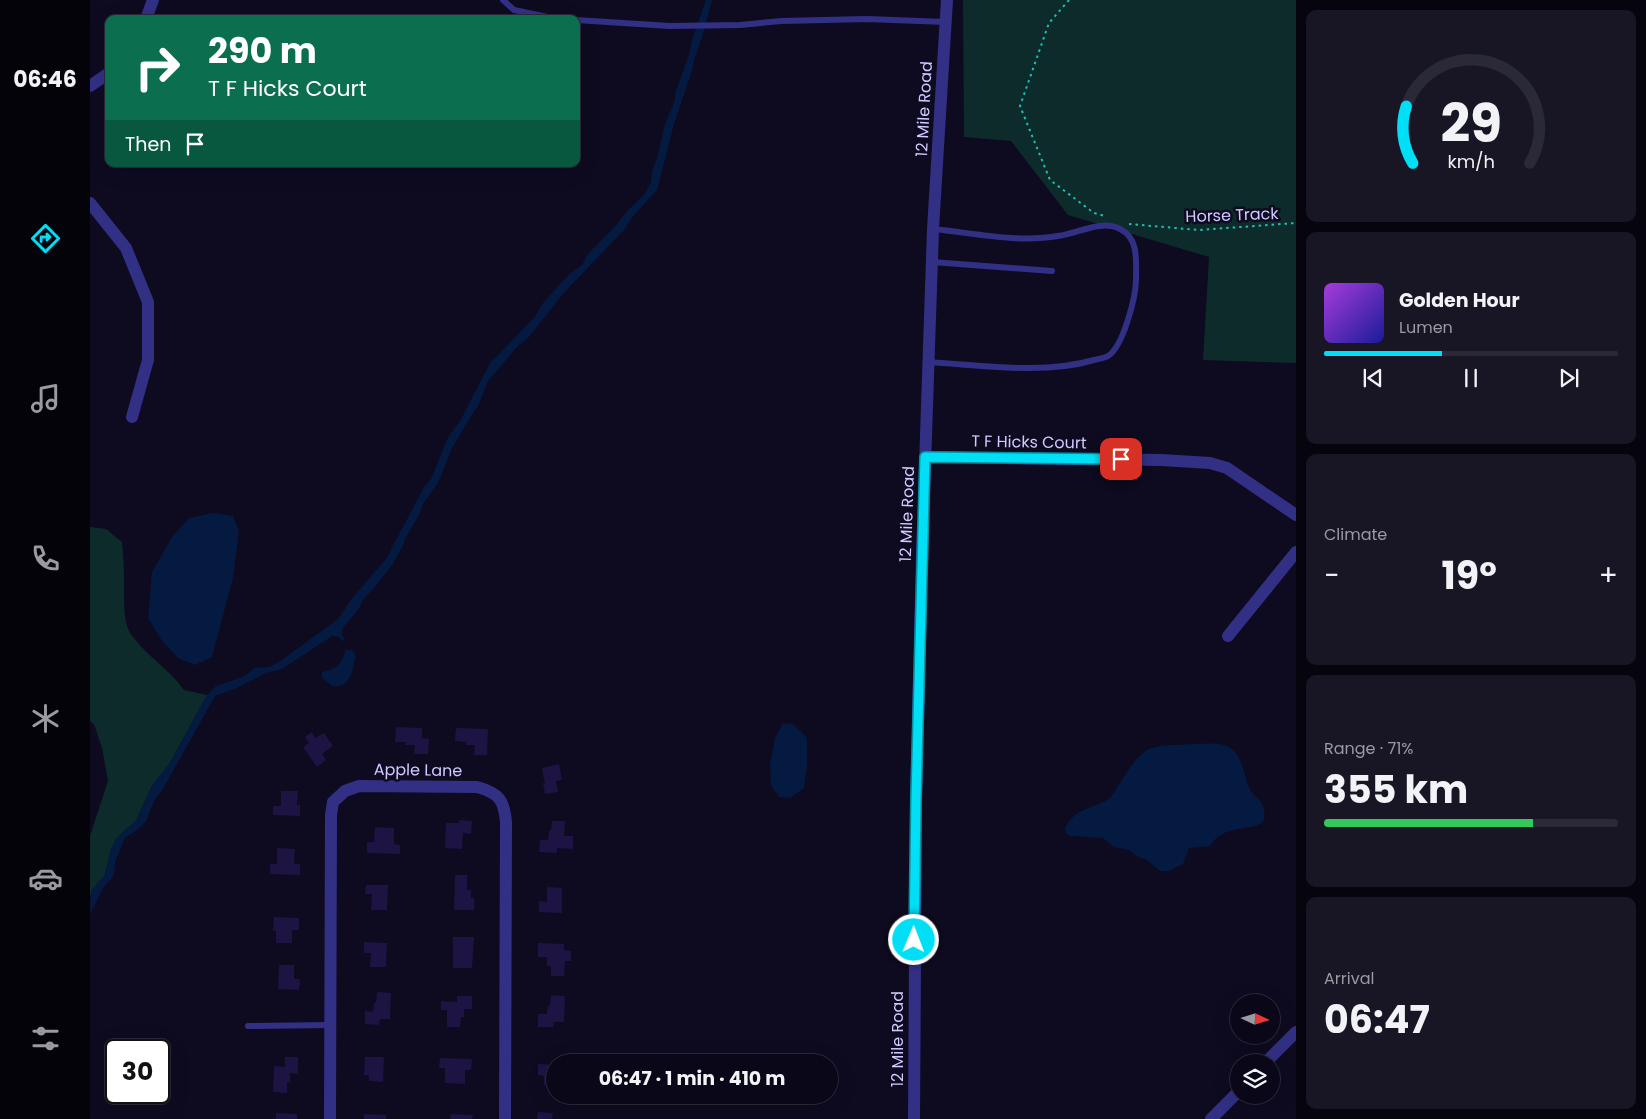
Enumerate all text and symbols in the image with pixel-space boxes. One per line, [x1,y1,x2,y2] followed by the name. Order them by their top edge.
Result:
[208,26,317,75] text: 290 m
[125,35,190,100] icon: right
[910,60,938,158] street label: 12 Mile Road
[13,64,77,95] text: 06:46
[208,73,367,104] text: T F Hicks Court
[1440,87,1502,160] text: 29
[181,130,209,158] icon: arrive
[125,131,171,158] text: Then
[1447,149,1495,174] text: km/h
[1185,202,1280,228] street label: Horse Track
[28,221,63,256] icon: directions
[1399,287,1520,314] text: Golden Hour
[1399,316,1453,339] text: Lumen
[1359,364,1387,392] icon: previous
[1457,364,1485,392] icon: pause
[1555,364,1583,392] icon: next
[28,381,63,416] icon: music
[971,429,1087,455] street label: T F Hicks Court
[1100,438,1142,480] pin
[1107,445,1135,473] icon: arrive
[894,466,920,562] street label: 12 Mile Road
[1324,523,1387,546] text: Climate
[28,541,63,576] icon: phone
[1442,549,1497,602] text: 19°
[1324,556,1339,595] text: −
[1599,556,1618,595] text: +
[28,701,63,736] icon: climate
[1324,737,1413,760] text: Range · 71%
[374,758,462,782] street label: Apple Lane
[1324,763,1468,816] text: 355 km
[28,861,63,896] icon: car
[887,913,939,965] position arrow
[1324,967,1374,990] text: Arrival
[886,991,909,1087] street label: 12 Mile Road
[1324,993,1430,1046] text: 06:47
[1230,994,1280,1044] north arrow
[1230,994,1280,1104] map controls
[28,1021,63,1056] icon: filters
[105,1039,170,1104] speed limit sign: 30
[1230,1054,1280,1104] button: layers
[599,1065,785,1092] text: 06:47 · 1 min · 410 m

